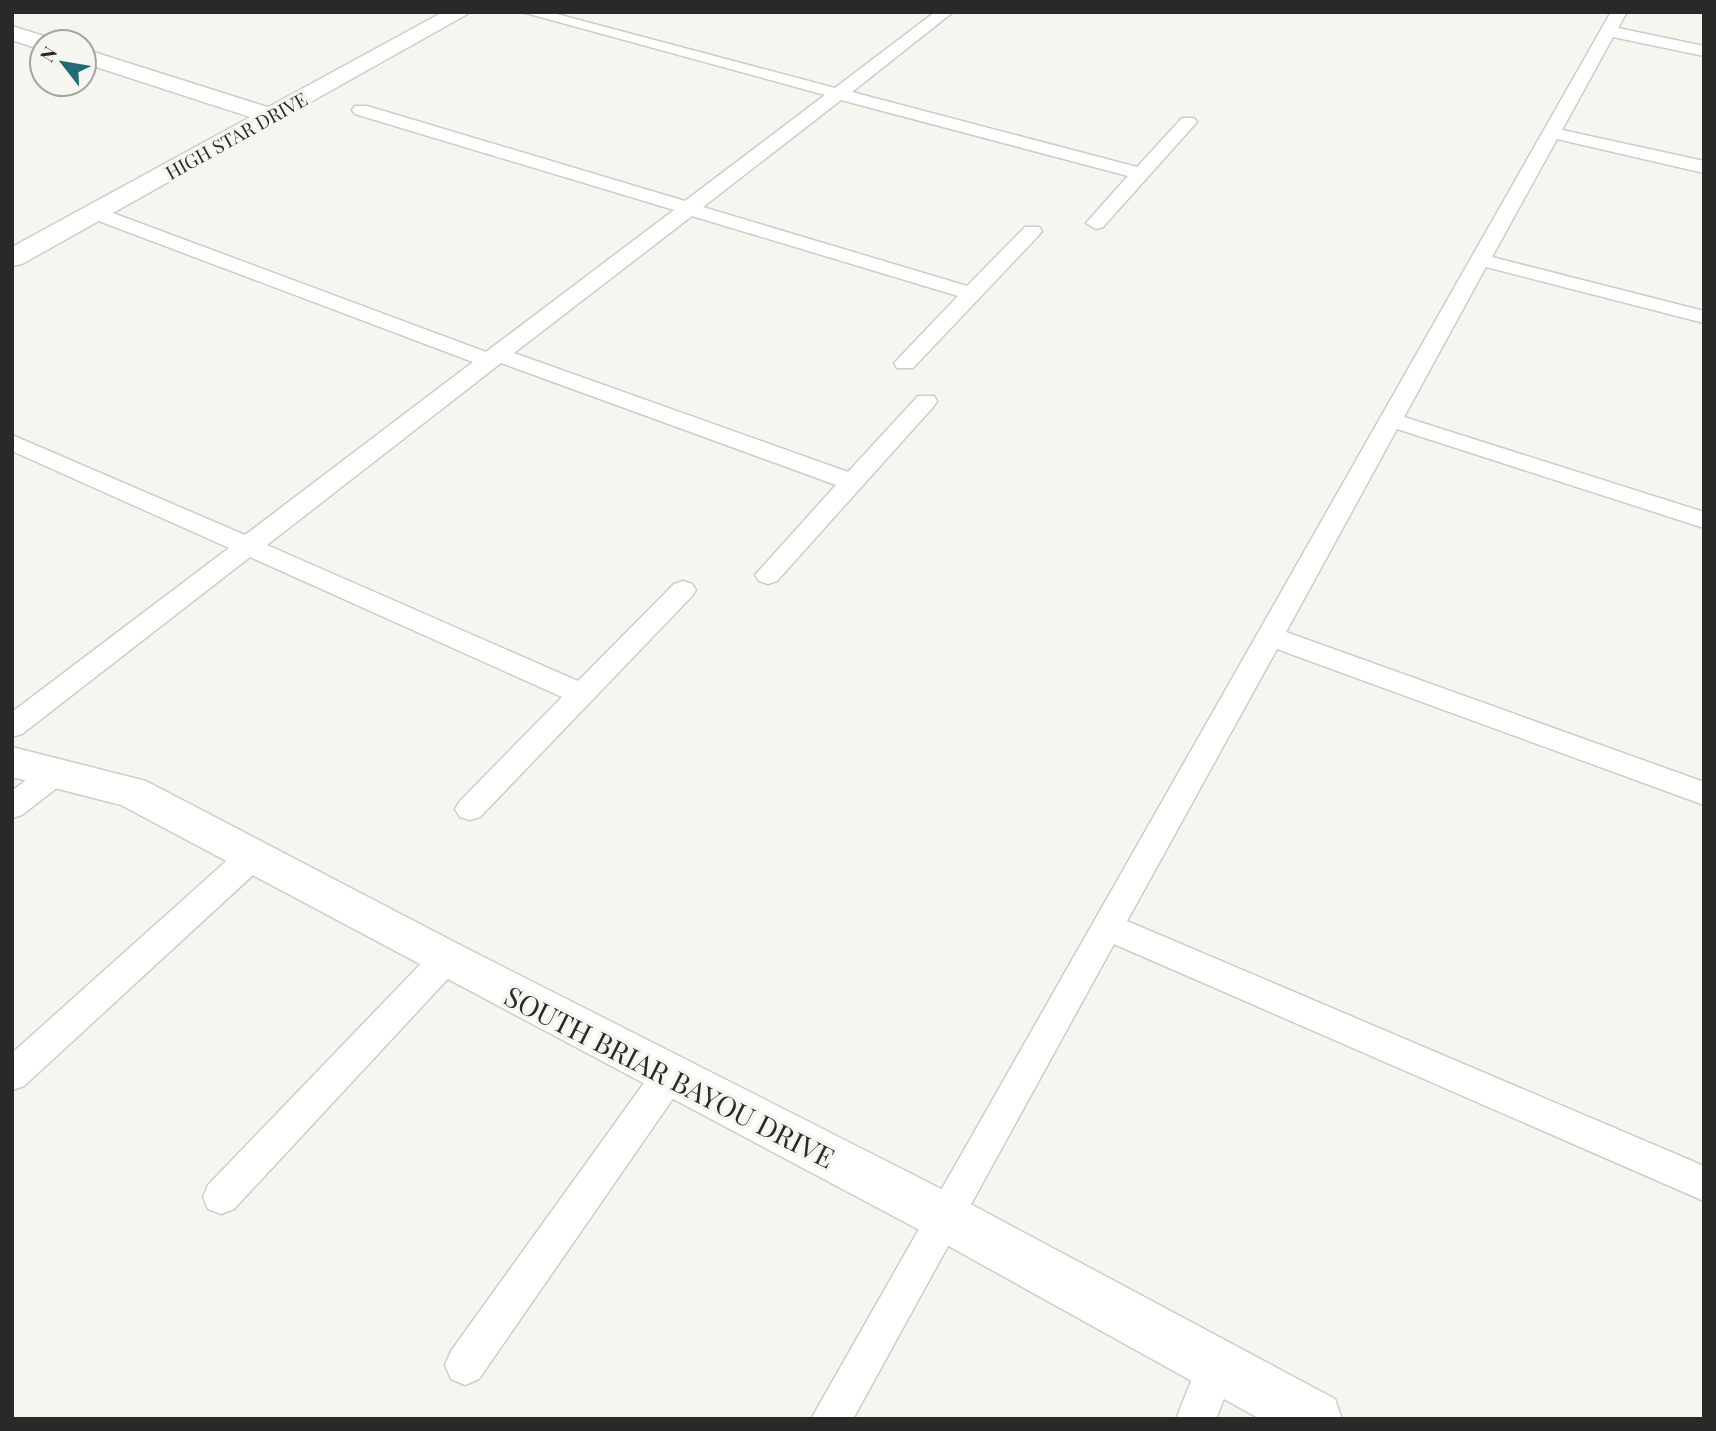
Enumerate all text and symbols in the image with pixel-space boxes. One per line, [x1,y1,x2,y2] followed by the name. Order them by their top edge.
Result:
[28,28,98,98] north arrow
[33,41,62,66] text: N
[160,85,312,185] street label: HIGH STAR DRIVE
[499,977,841,1175] street label: SOUTH BRIAR BAYOU DRIVE

